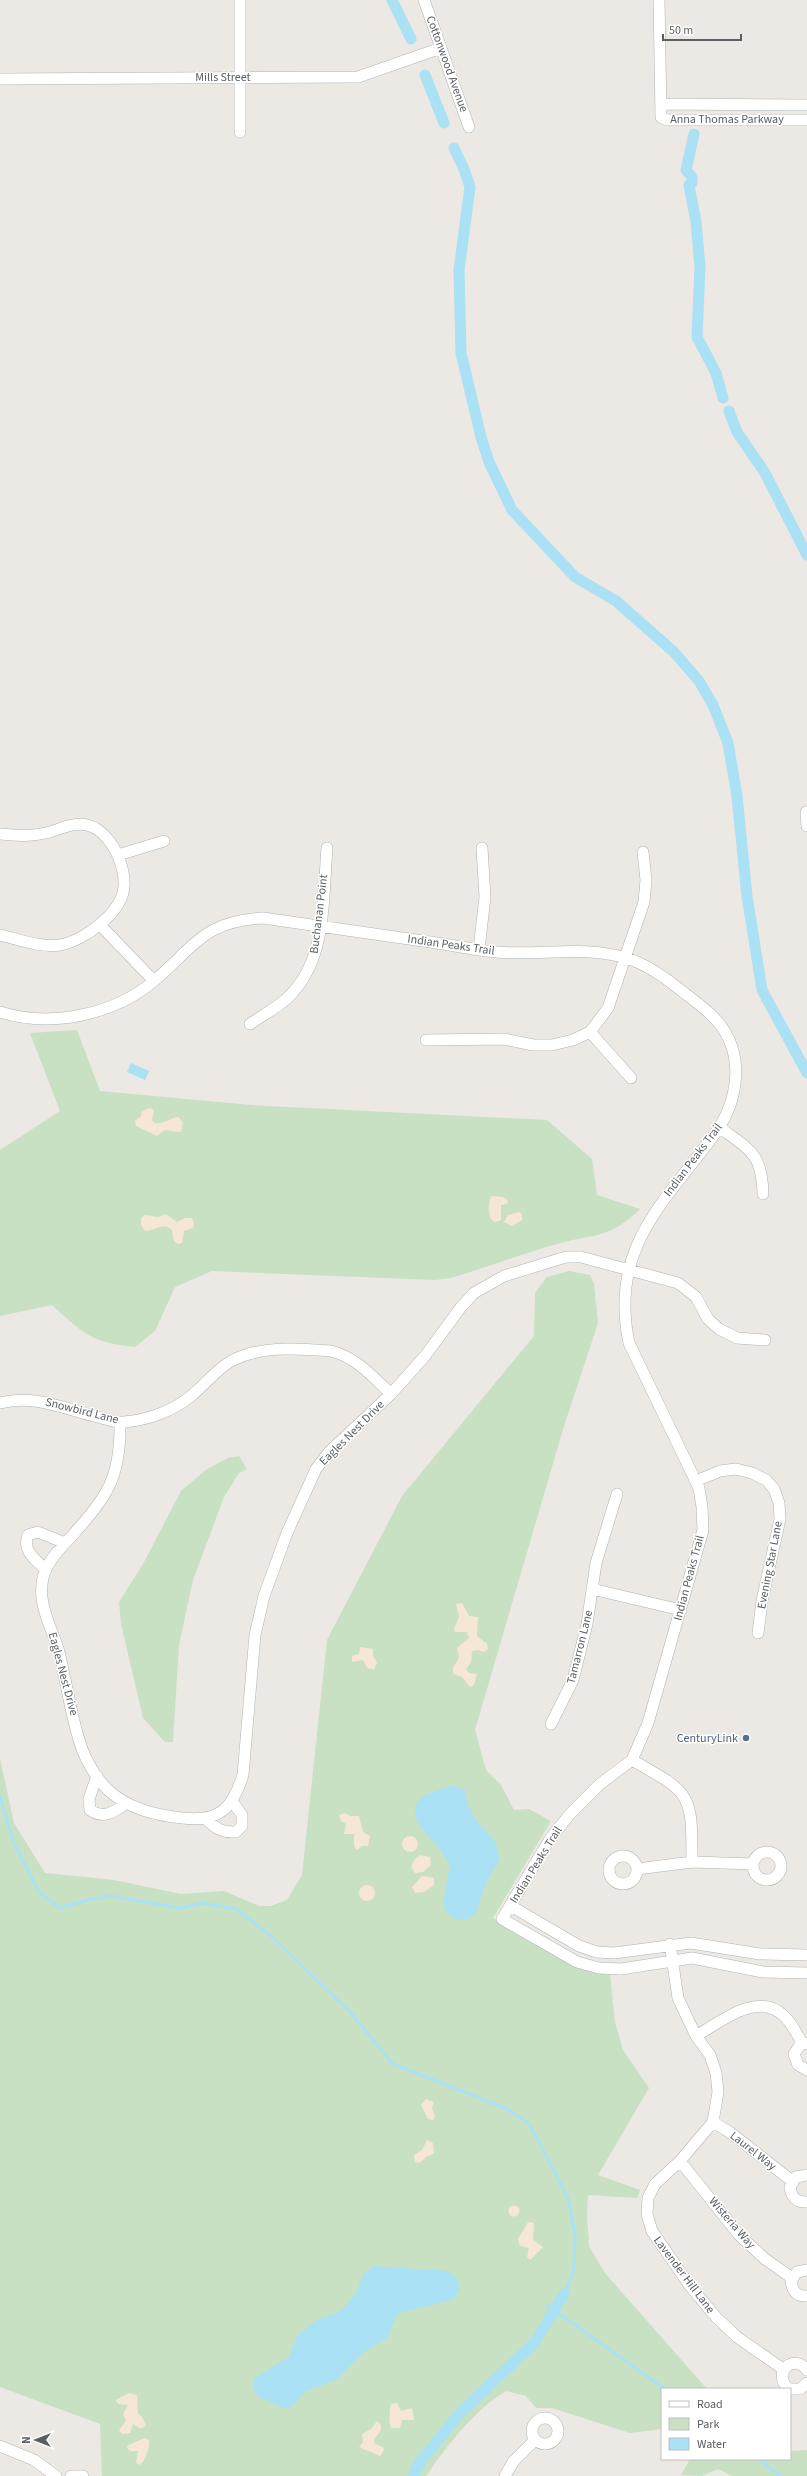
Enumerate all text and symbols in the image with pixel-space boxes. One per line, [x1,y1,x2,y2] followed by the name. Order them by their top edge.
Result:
[422,13,472,115] street label: Cottonwood Avenue
[663,16,741,42] scale bar
[669,22,693,39] text: 50 m
[195,69,251,86] street label: Mills Street
[670,111,784,128] street label: Anna Thomas Parkway
[306,873,332,955] street label: Buchanan Point
[406,930,496,960] street label: Indian Peaks Trail
[660,1120,726,1200] street label: Indian Peaks Trail
[43,1394,121,1428] street label: Snowbird Lane
[316,1397,388,1469] street label: Eagles Nest Drive
[753,1520,787,1610] street label: Evening Star Lane
[669,1533,709,1623] street label: Indian Peaks Trail
[563,1608,597,1686] street label: Tamarron Lane
[44,1630,82,1718] street label: Eagles Nest Drive
[677,1730,738,1747] place label: CenturyLink
[741,1733,751,1743] marker: CenturyLink
[506,1823,566,1907] street label: Indian Peaks Trail
[726,2127,780,2175] street label: Laurel Way
[705,2193,759,2253] street label: Wisteria Way
[649,2233,719,2317] street label: Lavender Hill Lane
[661,2388,791,2460] legend
[697,2396,723,2413] text: Road
[697,2416,719,2433] text: Park
[16,2420,56,2460] north arrow
[19,2436,34,2444] text: N
[697,2436,727,2453] text: Water

